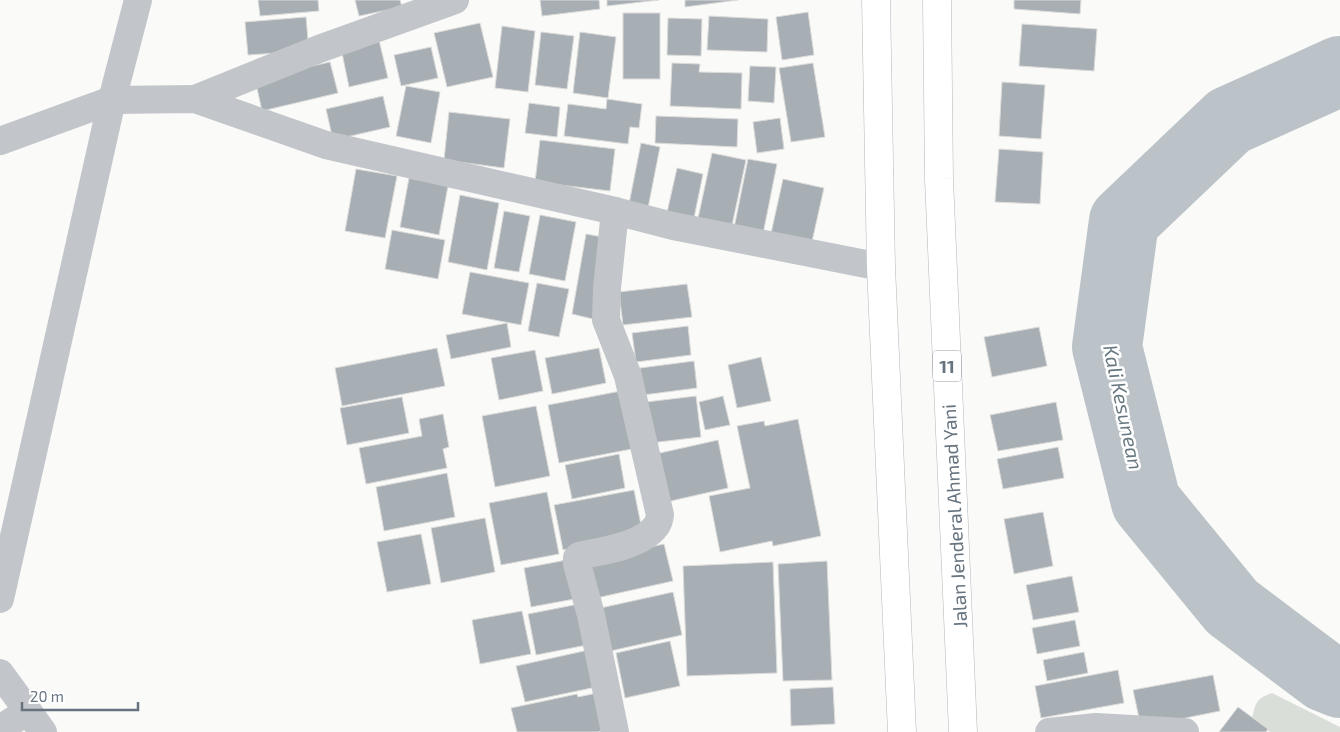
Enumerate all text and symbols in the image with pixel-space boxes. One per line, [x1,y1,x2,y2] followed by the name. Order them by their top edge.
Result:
[1099,342,1149,472] water label: Kali Kesunean
[933,351,961,382] road number: 11
[937,403,971,629] street label: Jalan Jenderal Ahmad Yani
[22,680,139,712] scale bar
[30,687,64,705] text: 20 m

